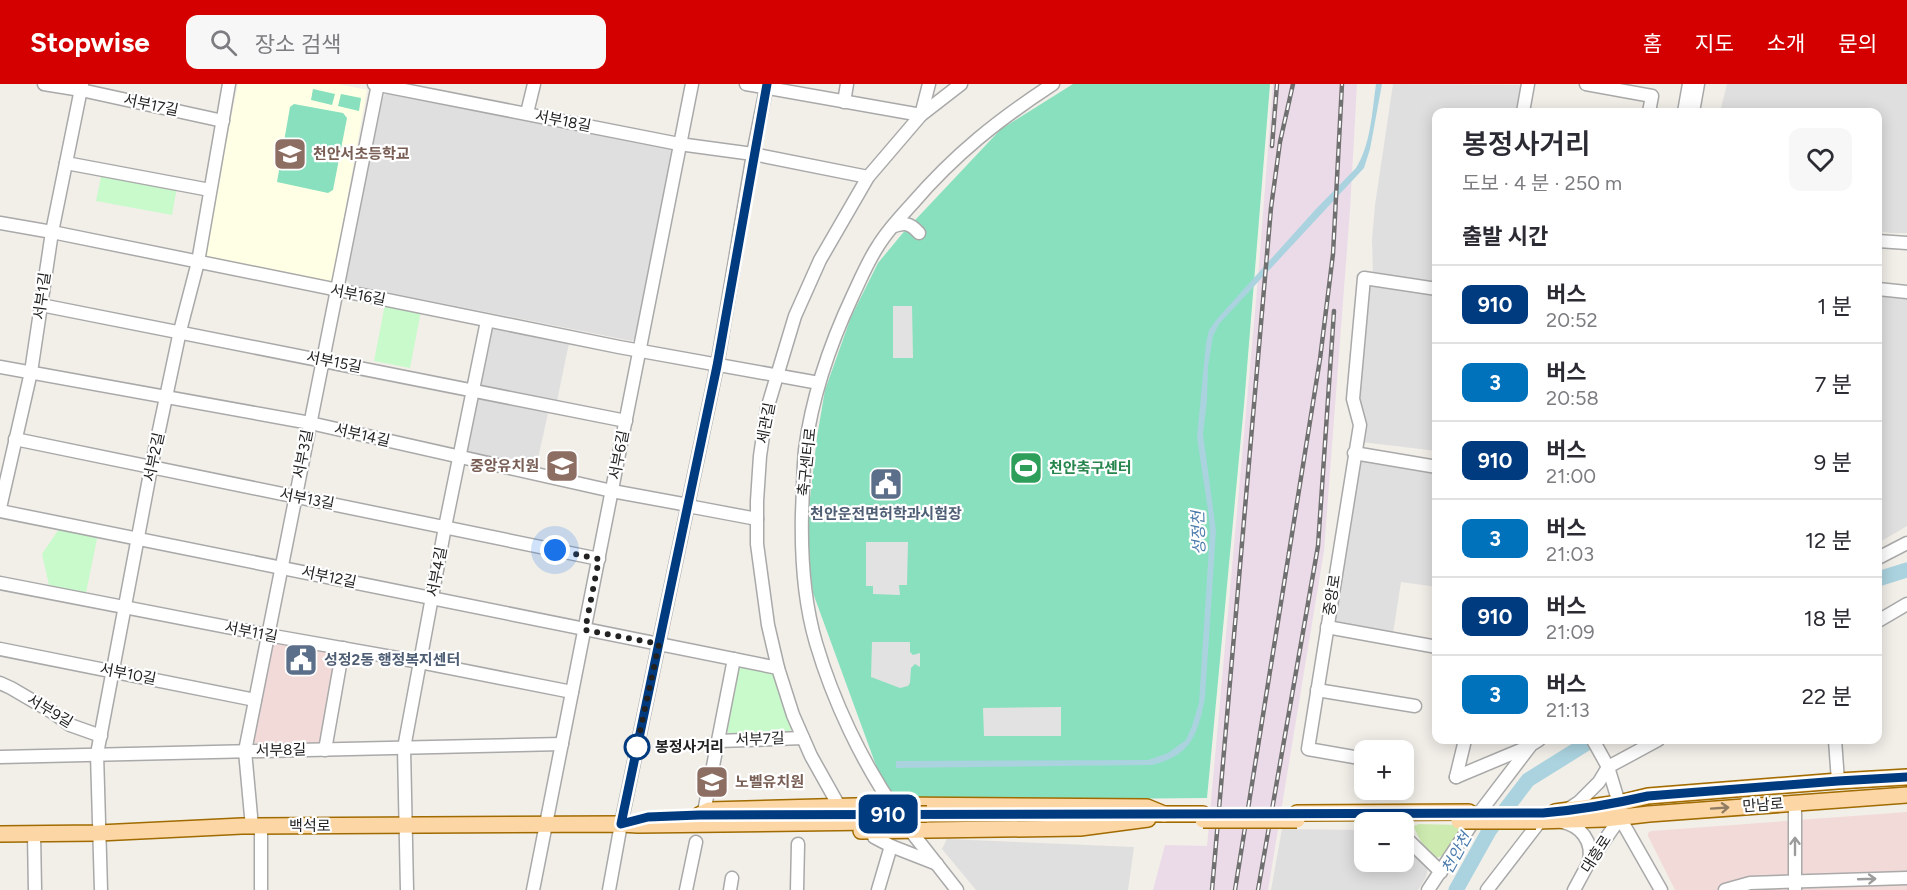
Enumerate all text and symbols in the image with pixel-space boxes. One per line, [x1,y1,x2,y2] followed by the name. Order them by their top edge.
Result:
[186,15,606,69] search box
[30,25,150,59] text: Stopwise
[207,26,240,59] icon: search
[255,31,341,58] text: 장소 검색
[1643,31,1662,56] text: 홈
[1695,31,1734,56] text: 지도
[1767,31,1805,56] text: 소개
[1838,31,1877,56] text: 문의
[122,90,180,120] street label: 서부17길
[533,107,593,135] street label: 서부18길
[1462,127,1591,161] text: 봉정사거리
[1789,128,1852,191] button: heart
[272,136,308,172] school or university icon: 천안서초등학교
[313,145,410,163] place label: 천안서초등학교
[1462,171,1622,195] text: 도보 · 4 분 · 250 m
[1462,223,1548,250] text: 출발 시간
[30,271,54,321] street label: 서부1길
[329,281,387,309] street label: 서부16길
[1546,281,1586,308] text: 버스
[1478,292,1512,317] text: 910
[1817,293,1852,320] text: 1 분
[1546,308,1598,332] text: 20:52
[305,348,363,376] street label: 서부15길
[1546,359,1586,386] text: 버스
[1489,370,1501,395] text: 3
[1815,371,1852,398] text: 7 분
[1546,386,1599,410] text: 20:58
[753,401,779,445] street label: 세관길
[332,420,392,450] street label: 서부14길
[794,427,820,497] street label: 축구센터로
[289,428,317,480] street label: 서부3길
[605,429,633,481] street label: 서부6길
[140,431,168,483] street label: 서부2길
[1546,437,1586,464] text: 버스
[544,448,580,484] school or university icon: 중앙유치원
[1478,448,1512,473] text: 910
[1814,449,1852,476] text: 9 분
[1008,450,1044,486] sports icon: 천안축구센터
[470,457,539,475] place label: 중앙유치원
[1049,459,1132,477] place label: 천안축구센터
[1546,464,1596,488] text: 21:00
[868,466,904,502] public building icon: 천안운전면허학과시험장
[278,485,336,513] street label: 서부13길
[810,505,962,523] place label: 천안운전면허학과시험장
[1188,508,1209,555] water label: 성정천
[1546,515,1586,542] text: 버스
[1489,526,1501,551] text: 3
[1805,527,1852,554] text: 12 분
[540,535,570,565] your location
[1546,542,1594,566] text: 21:03
[423,545,451,599] street label: 서부4길
[300,562,358,592] street label: 서부12길
[1320,573,1344,617] street label: 중앙로
[1546,593,1586,620] text: 버스
[1478,604,1512,629] text: 910
[1804,605,1852,632] text: 18 분
[223,618,279,646] street label: 서부11길
[1546,620,1595,644] text: 21:09
[283,642,319,678] public building icon: 성정2동 행정복지센터
[324,651,460,669] place label: 성정2동 행정복지센터
[98,660,158,688] street label: 서부10길
[1546,671,1586,698] text: 버스
[1489,682,1501,707] text: 3
[1802,683,1852,710] text: 22 분
[24,690,76,732] street label: 서부9길
[1546,698,1590,722] text: 21:13
[735,729,785,749] street label: 서부7길
[624,734,650,760] marker: 봉정사거리
[655,738,724,756] place label: 봉정사거리
[1354,740,1414,872] map controls
[1354,740,1414,800] button: +
[256,741,306,759] street label: 서부8길
[694,764,730,800] school or university icon: 노벨유치원
[735,773,804,791] place label: 노벨유치원
[854,794,922,834] line badge: 910
[1742,795,1784,815] street label: 만남로
[871,802,905,827] text: 910
[1710,803,1730,814] one-way arrow
[1354,812,1414,872] button: −
[289,817,331,835] street label: 백석로
[1437,827,1477,877] water label: 천안천
[1577,832,1615,876] street label: 대흥로
[1789,837,1801,857] one-way arrow
[1856,873,1876,885] one-way arrow

